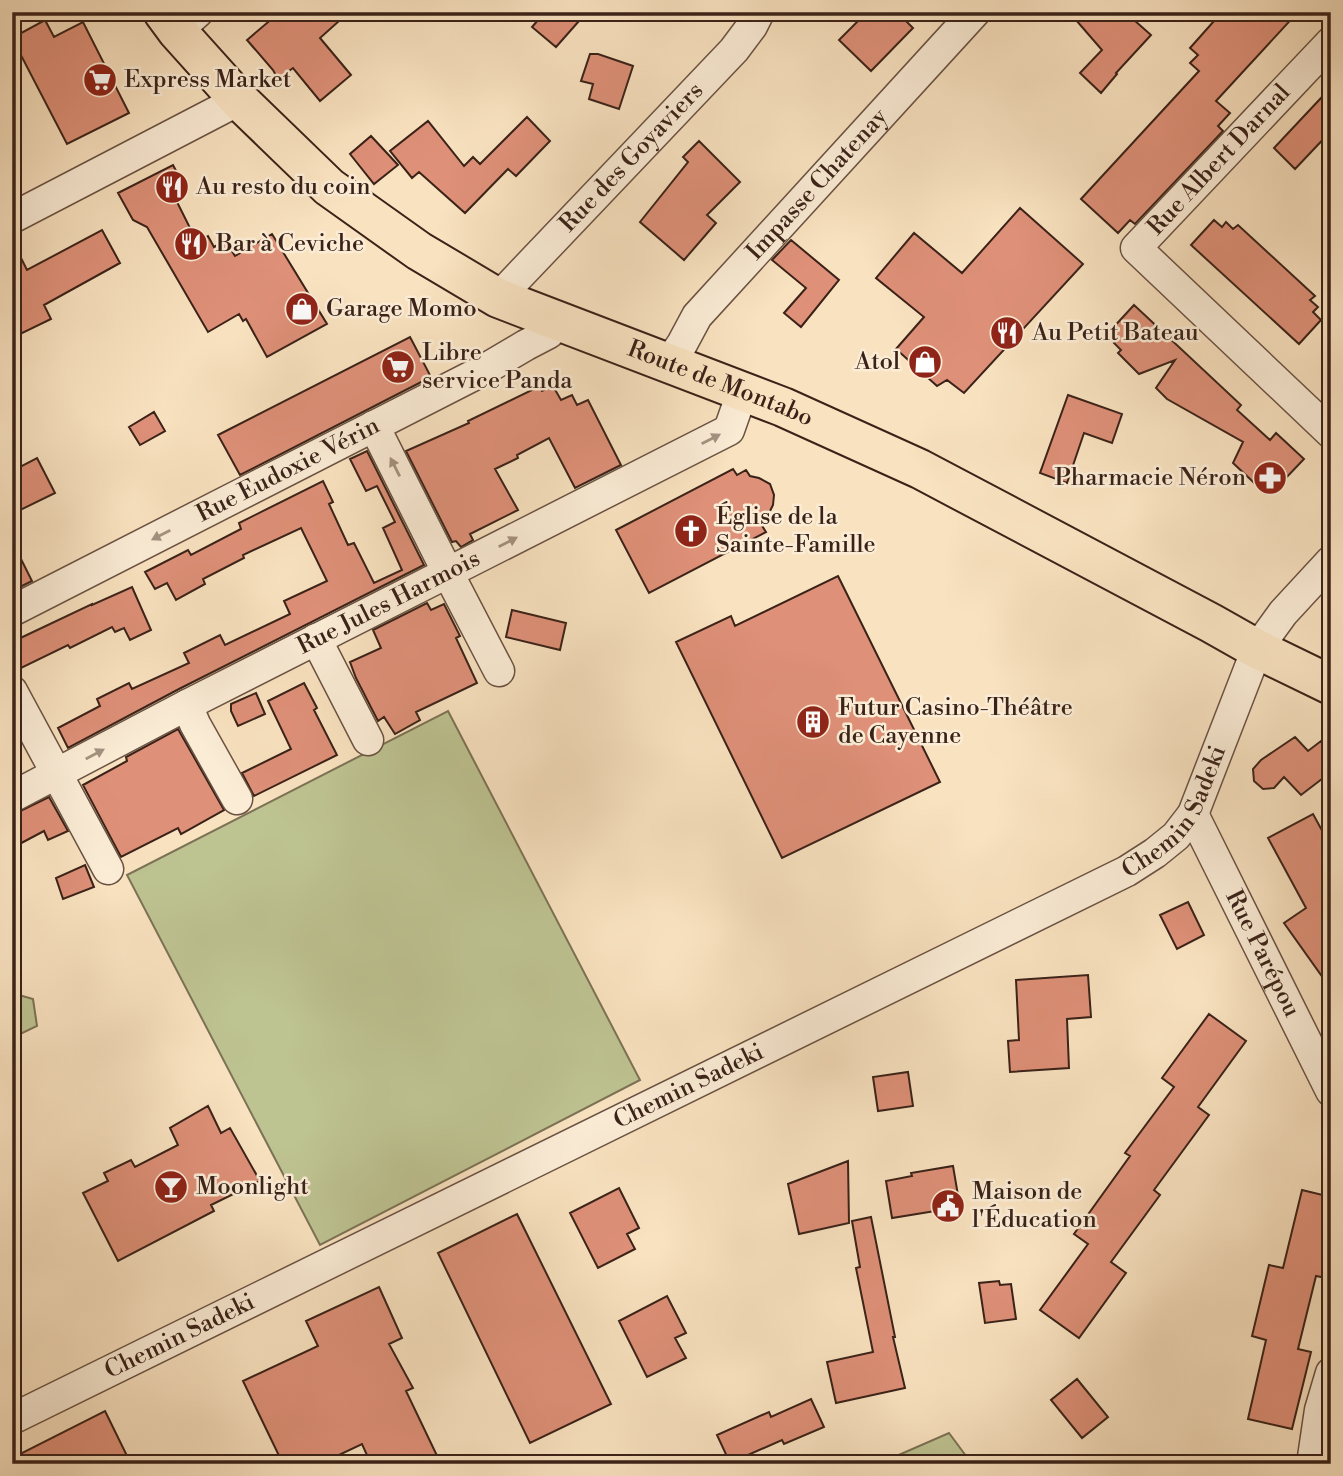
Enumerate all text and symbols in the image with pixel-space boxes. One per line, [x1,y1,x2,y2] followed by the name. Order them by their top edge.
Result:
[81,61,119,99] supermarket icon: Express Market
[124,65,292,95] place label: Express Market
[553,76,710,239] street label: Rue des Goyaviers
[1141,78,1297,242] street label: Rue Albert Darnal
[740,102,895,267] street label: Impasse Chatenay
[153,168,191,206] restaurant icon: Au resto du coin
[195,172,371,202] place label: Au resto du coin
[172,225,210,263] restaurant icon: Bar à Ceviche
[215,229,364,259] place label: Bar à Ceviche
[283,290,321,328] shop icon: Garage Momo
[326,294,477,324] place label: Garage Momo
[988,314,1026,352] restaurant icon: Au Petit Bateau
[1031,318,1199,348] place label: Au Petit Bateau
[623,334,818,434] street label: Route de Montabo
[422,338,573,396] place label: Libre service Panda
[906,343,944,381] shop icon: Atol
[854,347,900,377] place label: Atol
[379,348,417,386] supermarket icon: Libre service Panda
[191,411,385,529] street label: Rue Eudoxie Vérin
[701,434,721,445] one-way arrow
[389,457,400,477] one-way arrow
[1251,459,1289,497] pharmacy icon: Pharmacie Néron
[1054,463,1246,493] place label: Pharmacie Néron
[716,501,876,560] place label: Église de la Sainte-Famille
[672,512,710,550] church icon: Église de la Sainte-Famille
[151,528,171,540] one-way arrow
[498,536,518,547] one-way arrow
[292,544,485,662] street label: Rue Jules Harmois
[838,693,1073,751] place label: Futur Casino-Théâtre de Cayenne
[794,703,832,741] building icon: Futur Casino-Théâtre de Cayenne
[1116,741,1233,885] street label: Chemin Sadeki
[85,748,104,760] one-way arrow
[1218,885,1307,1022] street label: Rue Parépou
[609,1037,769,1136] street label: Chemin Sadeki
[152,1168,190,1206] bar icon: Moonlight
[196,1172,309,1202] place label: Moonlight
[972,1177,1097,1235] place label: Maison de l'Éducation
[929,1187,967,1225] public building icon: Maison de l'Éducation
[100,1287,260,1386] street label: Chemin Sadeki

